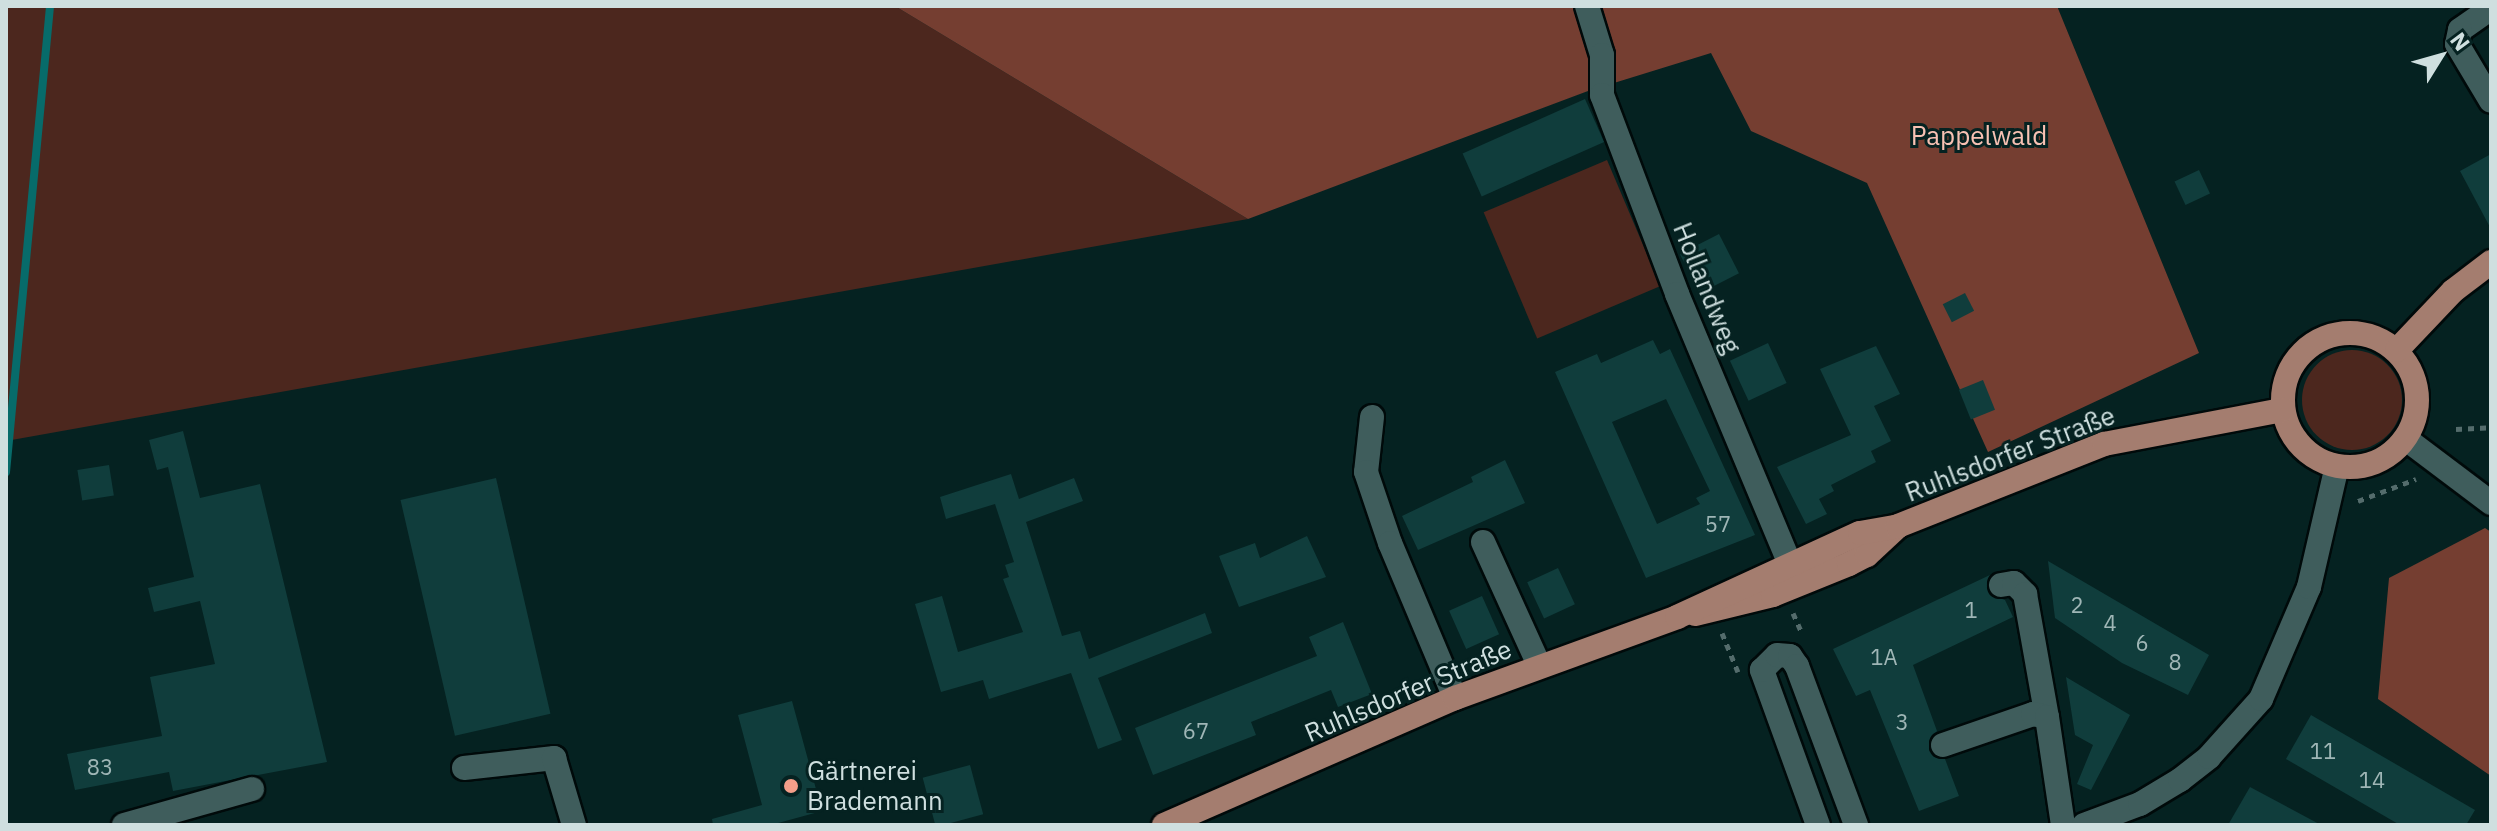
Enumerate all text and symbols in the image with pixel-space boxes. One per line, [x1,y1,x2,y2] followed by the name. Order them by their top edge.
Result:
[2401,16,2481,96] north arrow
[2444,26,2477,56] text: N
[1911,120,2047,152] park label: Pappelwald
[1667,218,1747,358] street label: Hollandweg
[1901,400,2119,508] street label: Ruhlsdorfer Straße
[1705,511,1731,537] house number: 57
[2070,592,2084,618] house number: 2
[1964,597,1978,623] house number: 1
[2103,610,2117,636] house number: 4
[2135,630,2149,656] house number: 6
[1300,633,1516,749] street label: Ruhlsdorfer Straße
[1870,644,1898,670] house number: 1A
[2168,649,2182,675] house number: 8
[1895,709,1909,735] house number: 3
[1183,718,1209,744] house number: 67
[2310,738,2336,764] house number: 11
[87,754,113,780] house number: 83
[807,755,943,816] place label: Gärtnerei Brademann
[2359,767,2385,793] house number: 14
[782,777,800,795] marker: Gärtnerei Brademann

